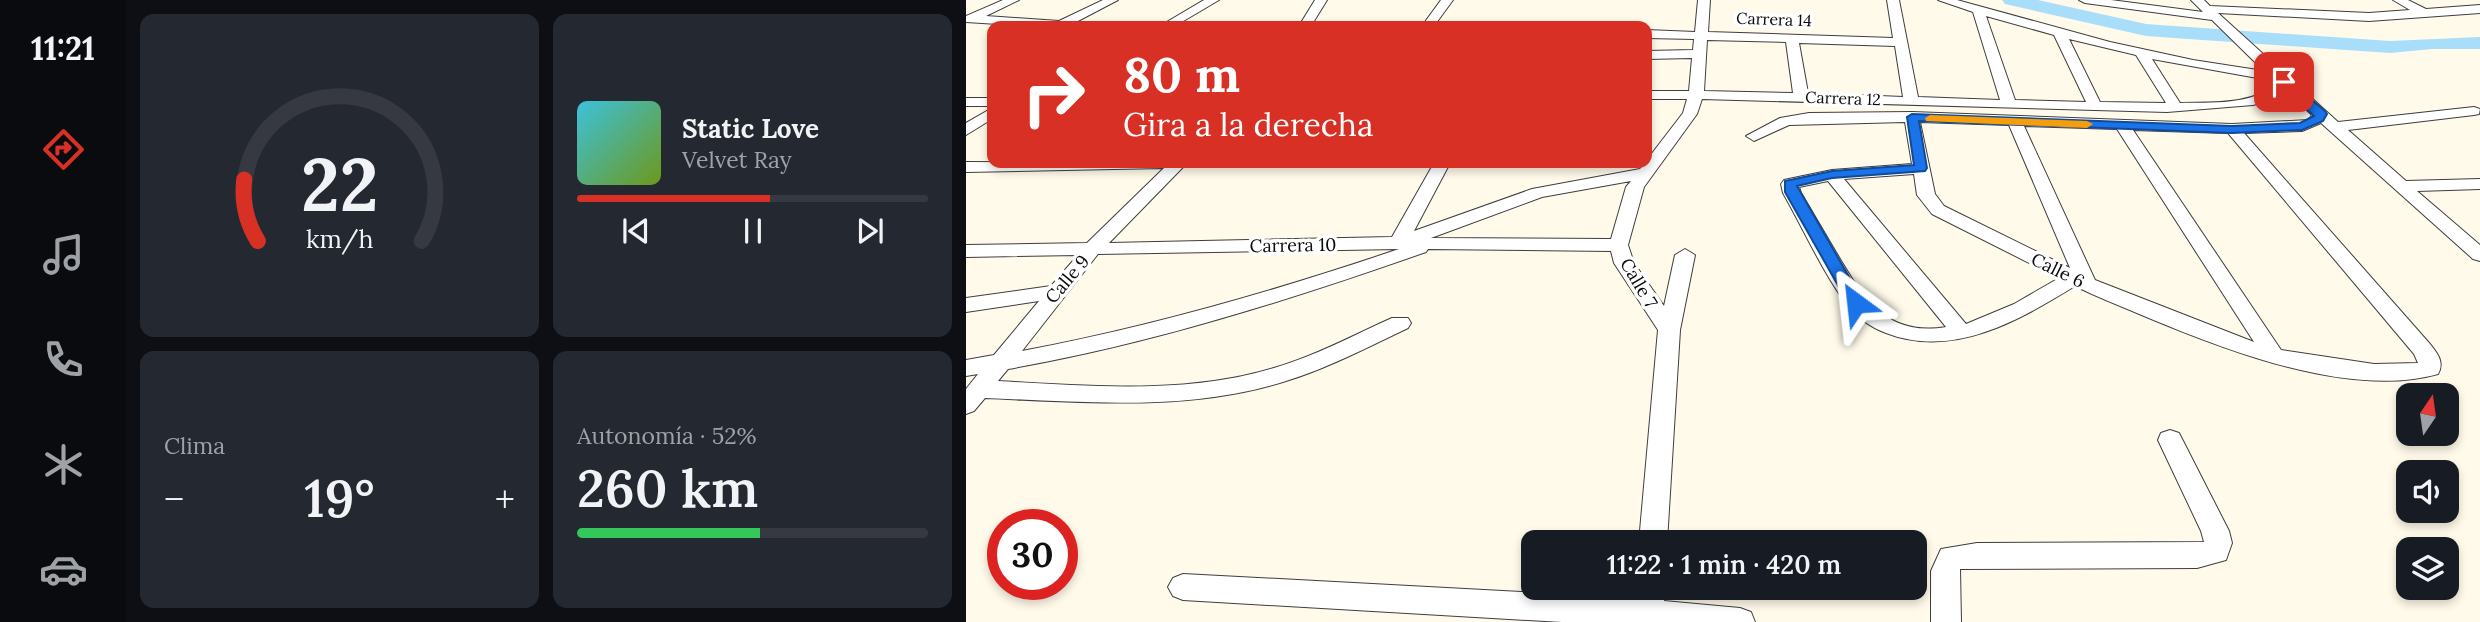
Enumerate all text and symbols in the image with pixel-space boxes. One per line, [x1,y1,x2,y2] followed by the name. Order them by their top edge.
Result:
[1736,8,1812,30] street label: Carrera 14
[31,28,95,69] text: 11:21
[1123,43,1240,105] text: 80 m
[1008,49,1099,140] icon: right
[2254,52,2314,112] pin
[2265,63,2303,101] icon: arrive
[1805,87,1881,109] street label: Carrera 12
[1123,104,1373,145] text: Gira a la derecha
[682,112,819,145] text: Static Love
[39,125,88,174] icon: directions
[301,139,378,232] text: 22
[682,145,792,174] text: Velvet Ray
[617,212,655,250] icon: previous
[734,212,772,250] icon: pause
[851,212,889,250] icon: next
[306,223,373,255] text: km/h
[39,230,88,279] icon: music
[1250,233,1336,257] street label: Carrera 10
[2028,247,2088,293] street label: Calle 6
[1040,250,1094,308] street label: Calle 9
[1615,254,1663,312] street label: Calle 7
[1819,266,1893,340] position arrow
[39,335,88,384] icon: phone
[2396,383,2459,446] north arrow
[2396,383,2459,600] map controls
[577,421,757,450] text: Autonomía · 52%
[164,431,225,460] text: Clima
[39,440,88,489] icon: climate
[577,455,758,521] text: 260 km
[2396,460,2459,523] button: sound
[304,465,375,531] text: 19°
[164,475,184,523] text: −
[495,475,515,523] text: +
[987,509,1078,600] speed limit sign: 30
[2396,537,2459,600] button: layers
[39,545,88,594] icon: car
[1607,548,1841,581] text: 11:22 · 1 min · 420 m

